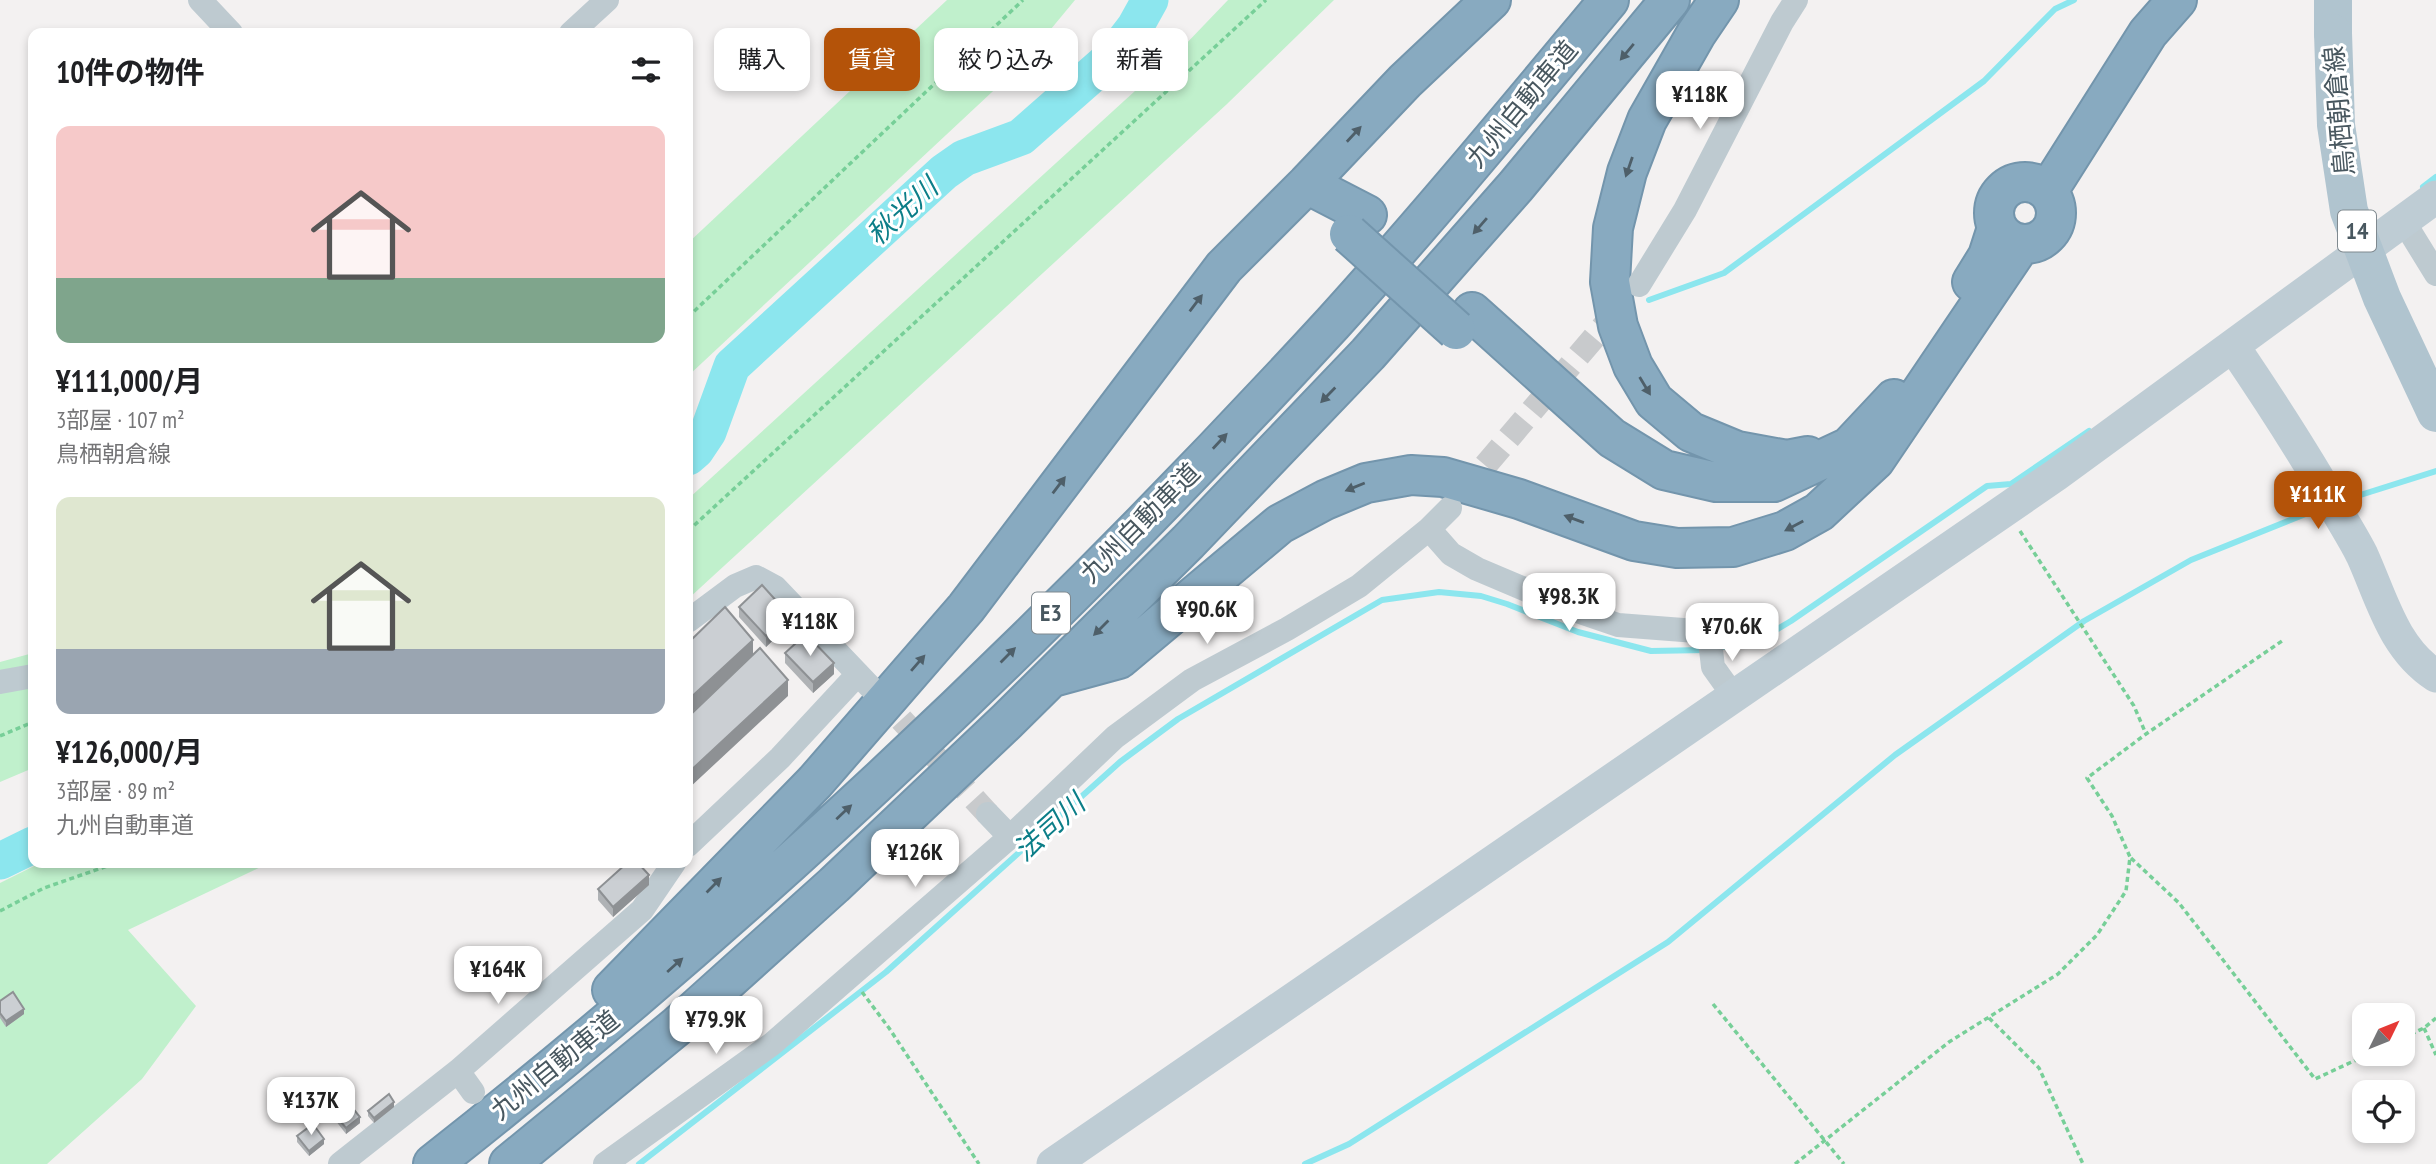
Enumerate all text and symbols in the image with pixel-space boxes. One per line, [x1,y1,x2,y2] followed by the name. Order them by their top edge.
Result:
[714,28,810,91] chip: 購入
[824,28,920,91] chip: 賃貸
[934,28,1078,91] chip: 絞り込み
[1092,28,1188,91] chip: 新着
[1459,33,1584,174] street label: 九州自動車道
[1620,44,1635,61] one-way arrow
[2316,45,2361,177] street label: 鳥栖朝倉線
[627,51,665,89] icon: filters
[56,52,205,91] text: 10件の物件
[1651,72,1749,131] pin: ¥118K
[1672,79,1728,108] text: ¥118K
[1346,126,1362,143] one-way arrow
[1623,157,1634,178] one-way arrow
[858,167,947,252] water label: 秋光川
[298,172,424,298] icon: home
[2338,210,2376,252] road number: 14
[1472,217,1488,235] one-way arrow
[1189,294,1203,312] one-way arrow
[56,361,203,400] text: ¥111,000/月
[1639,376,1651,395] one-way arrow
[1320,386,1336,403] one-way arrow
[56,405,185,434] text: 3部屋 · 107 m²
[1212,432,1228,450] one-way arrow
[56,439,171,468] text: 鳥栖朝倉線
[1073,456,1206,589] street label: 九州自動車道
[2269,472,2367,531] pin: ¥111K
[1052,475,1066,494] one-way arrow
[2290,479,2346,508] text: ¥111K
[1345,482,1366,493] one-way arrow
[1564,514,1585,525] one-way arrow
[1784,520,1804,531] one-way arrow
[298,543,424,669] icon: home
[1512,574,1626,633] pin: ¥98.3K
[1539,581,1599,610] text: ¥98.3K
[1150,586,1264,646] pin: ¥90.6K
[1032,592,1070,634] road number: E3
[1177,594,1237,623] text: ¥90.6K
[761,598,859,658] pin: ¥118K
[1675,604,1789,663] pin: ¥70.6K
[782,606,838,635] text: ¥118K
[1702,611,1762,640] text: ¥70.6K
[1092,620,1109,637] one-way arrow
[1000,647,1017,664] one-way arrow
[910,655,925,672] one-way arrow
[56,732,203,771] text: ¥126,000/月
[56,776,175,805] text: 3部屋 · 89 m²
[1005,783,1094,868] water label: 法司川
[835,804,852,820] one-way arrow
[56,810,194,839] text: 九州自動車道
[866,830,964,889] pin: ¥126K
[887,837,943,866] text: ¥126K
[706,876,723,893] one-way arrow
[449,946,547,1006] pin: ¥164K
[470,954,526,983] text: ¥164K
[666,957,684,973] one-way arrow
[659,996,773,1056] pin: ¥79.9K
[484,1003,626,1127] street label: 九州自動車道
[2352,1003,2415,1066] north arrow
[2352,1003,2415,1143] map controls
[686,1004,746,1033] text: ¥79.9K
[262,1078,360,1137] pin: ¥137K
[2352,1080,2415,1143] button: locate
[283,1085,339,1114] text: ¥137K

